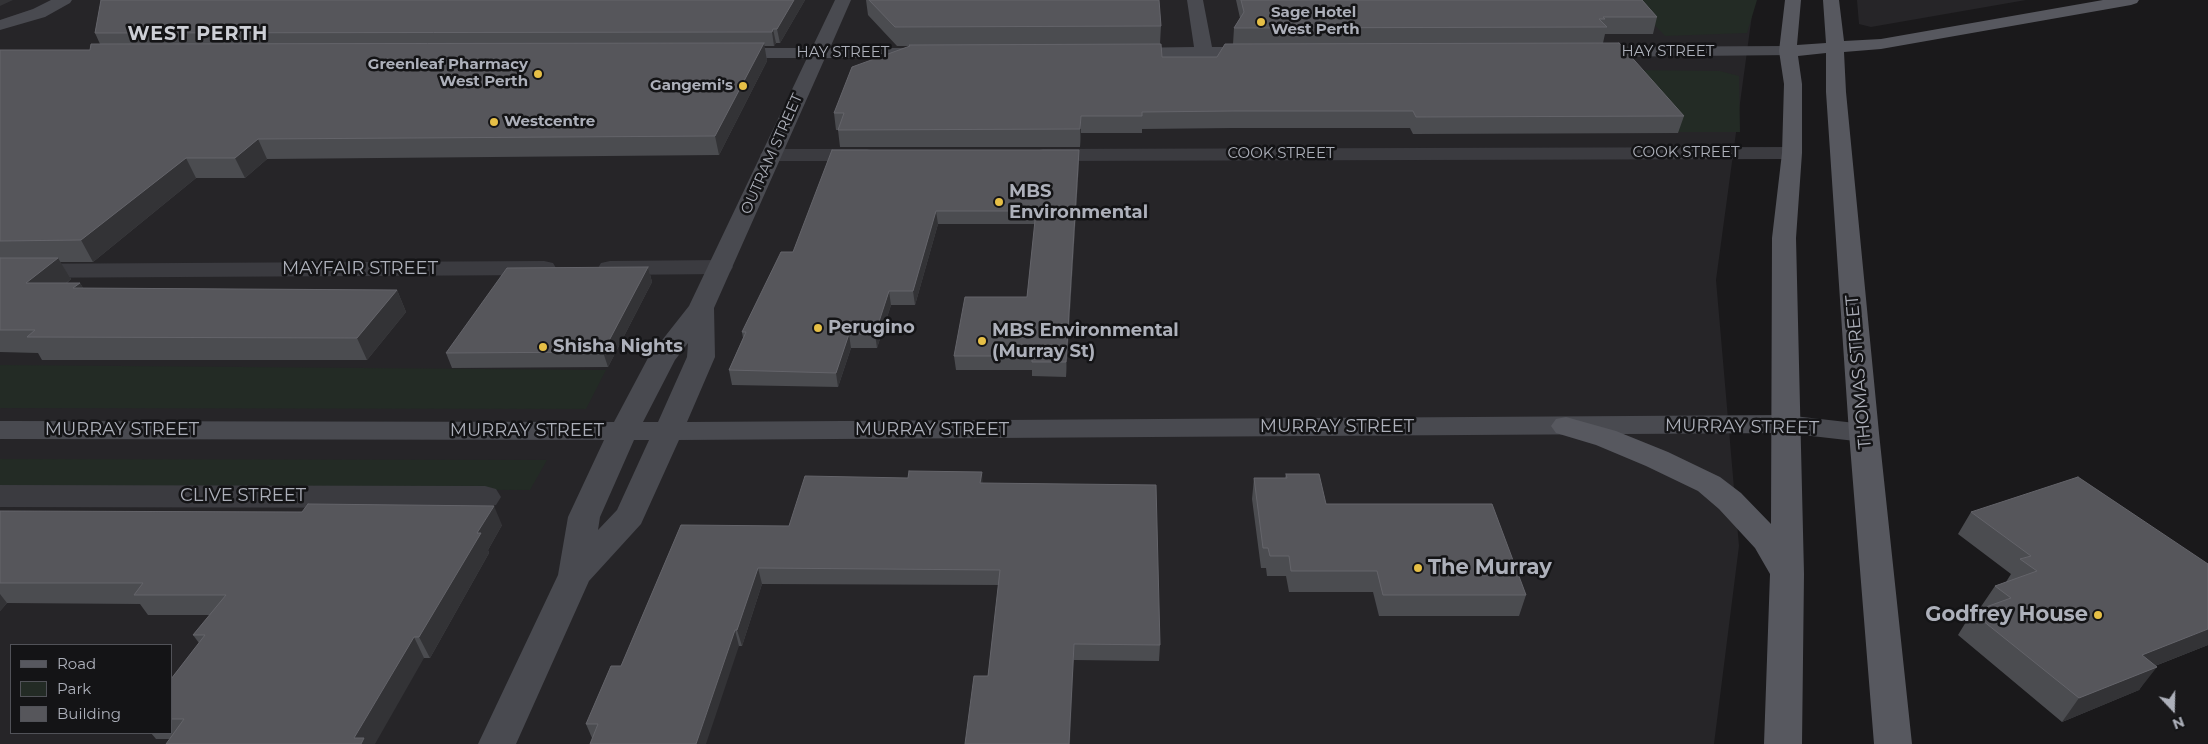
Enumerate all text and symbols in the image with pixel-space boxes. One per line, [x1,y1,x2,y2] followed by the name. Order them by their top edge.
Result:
[1271,4,1360,39] place label: Sage Hotel West Perth
[1255,16,1267,28] marker: Sage Hotel West Perth
[126,23,270,45] district label: WEST PERTH
[1622,43,1714,61] street label: HAY STREET
[797,44,889,62] street label: HAY STREET
[368,56,528,91] place label: Greenleaf Pharmacy West Perth
[532,68,544,80] marker: Greenleaf Pharmacy West Perth
[650,77,733,95] place label: Gangemi's
[737,80,749,92] marker: Gangemi's
[737,91,807,217] street label: OUTRAM STREET
[504,113,595,131] place label: Westcentre
[488,116,500,128] marker: Westcentre
[1632,144,1740,162] street label: COOK STREET
[1227,145,1335,163] street label: COOK STREET
[1009,181,1148,223] place label: MBS Environmental
[993,196,1005,208] marker: MBS Environmental
[282,258,438,280] street label: MAYFAIR STREET
[1842,294,1876,450] street label: THOMAS STREET
[828,317,915,339] place label: Perugino
[992,320,1179,362] place label: MBS Environmental (Murray St)
[812,322,824,334] marker: Perugino
[976,335,988,347] marker: MBS Environmental (Murray St)
[553,336,683,358] place label: Shisha Nights
[537,341,549,353] marker: Shisha Nights
[1665,415,1819,439] street label: MURRAY STREET
[1260,416,1414,438] street label: MURRAY STREET
[45,419,199,441] street label: MURRAY STREET
[855,419,1009,441] street label: MURRAY STREET
[450,420,604,442] street label: MURRAY STREET
[180,485,306,507] street label: CLIVE STREET
[1428,555,1552,581] place label: The Murray
[1412,562,1424,574] marker: The Murray
[1925,602,2088,628] place label: Godfrey House
[2092,609,2104,621] marker: Godfrey House
[10,644,172,734] legend
[57,654,96,673] text: Road
[57,679,91,698] text: Park
[2148,684,2198,734] north arrow
[57,704,121,723] text: Building
[2170,713,2187,733] text: N

